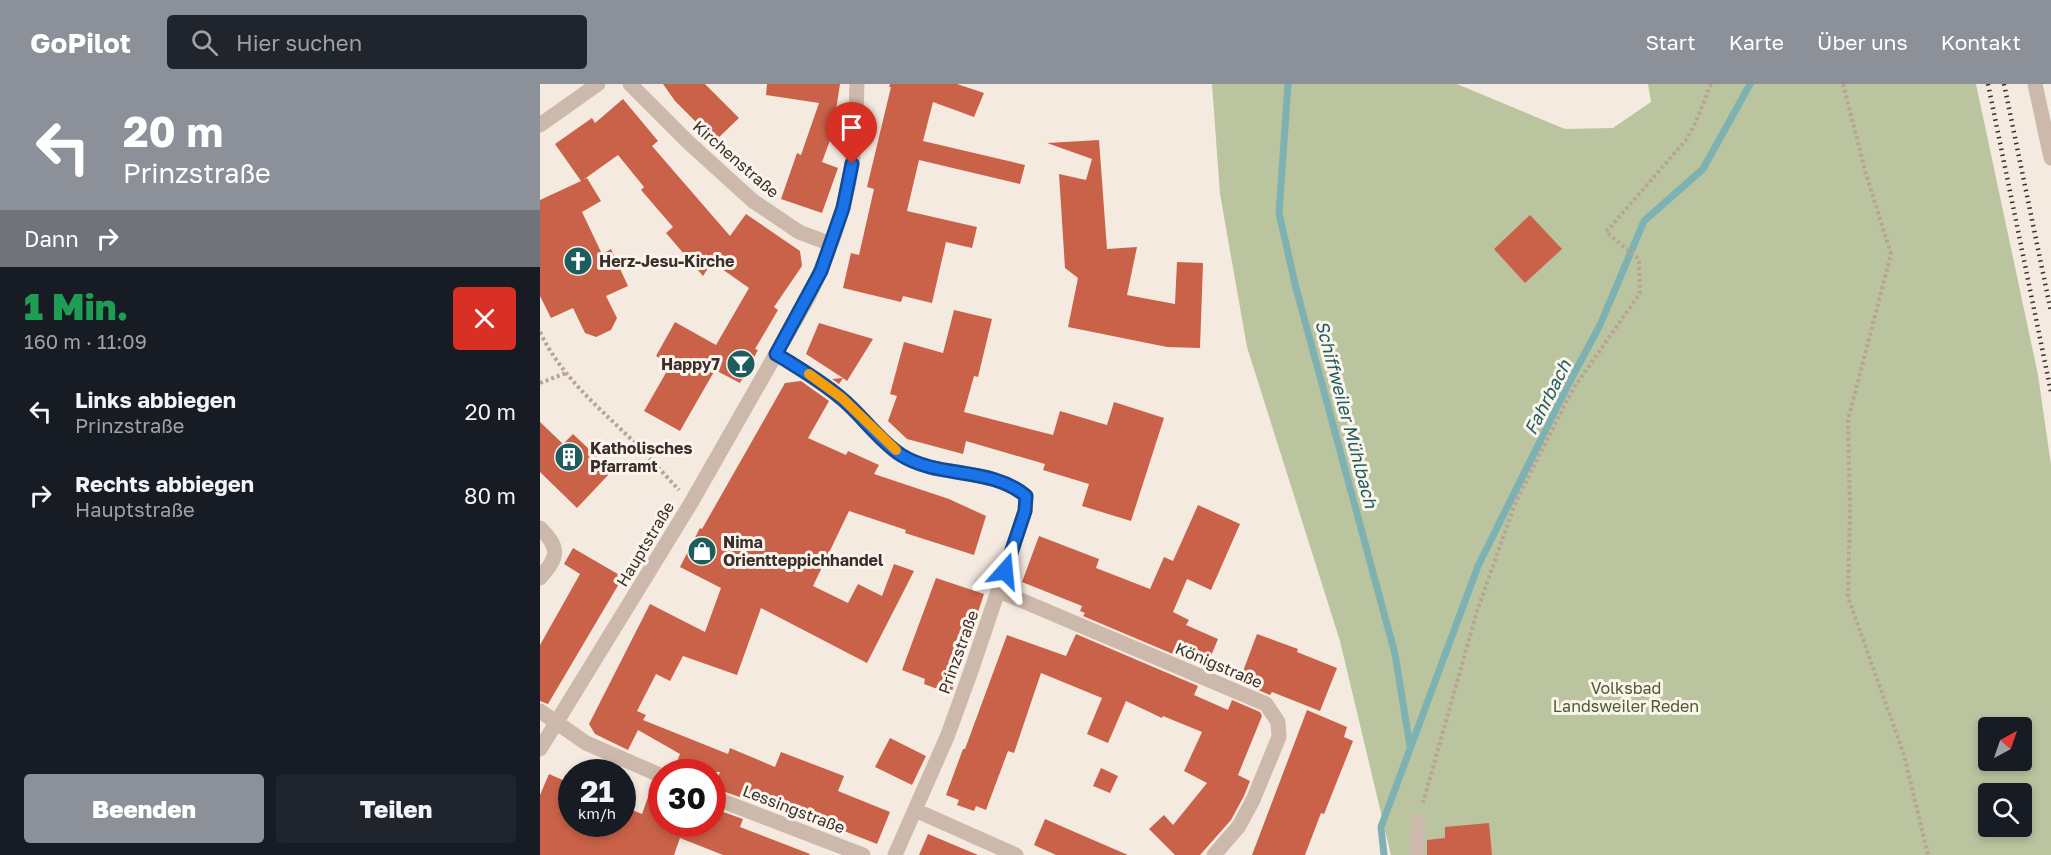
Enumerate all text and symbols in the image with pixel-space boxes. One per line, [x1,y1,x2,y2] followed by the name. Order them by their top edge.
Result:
[167,15,587,69] search box
[30,26,131,59] text: GoPilot
[188,26,221,59] icon: search
[236,29,362,56] text: Hier suchen
[1645,29,1696,55] text: Start
[1729,29,1784,55] text: Karte
[1817,29,1908,55] text: Über uns
[1941,29,2021,55] text: Kontakt
[826,102,877,164] pin
[123,106,223,156] text: 20 m
[24,108,102,186] icon: left
[835,111,868,144] icon: arrive
[689,116,783,202] street label: Kirchenstraße
[123,157,271,189] text: Prinzstraße
[91,222,124,255] icon: right
[24,225,79,252] text: Dann
[562,245,594,277] church icon: Herz-Jesu-Kirche
[599,251,734,271] place label: Herz-Jesu-Kirche
[24,285,128,328] text: 1 Min.
[453,287,516,350] button: close
[1311,318,1383,511] water label: Schiffweiler Mühlbach
[24,329,147,353] text: 160 m · 11:09
[725,348,757,380] bar icon: Happy7
[661,354,720,374] place label: Happy7
[1519,355,1576,438] water label: Fahrbach
[75,386,236,413] text: Links abbiegen
[24,395,57,428] icon: left
[465,398,516,425] text: 20 m
[75,413,184,437] text: Prinzstraße
[590,438,692,476] place label: Katholisches Pfarramt
[553,441,585,473] building icon: Katholisches Pfarramt
[75,470,254,497] text: Rechts abbiegen
[24,479,57,512] icon: right
[464,482,516,509] text: 80 m
[75,497,195,521] text: Hauptstraße
[612,498,678,590] street label: Hauptstraße
[723,532,884,570] place label: Nima Orientteppichhandel
[686,535,718,567] shop icon: Nima Orientteppichhandel
[973,539,1037,603] position arrow
[934,607,982,697] street label: Prinzstraße
[1172,638,1266,692] street label: Königstraße
[1553,678,1699,716] park label: Volksbad Landsweiler Reden
[1978,717,2032,771] north arrow
[1978,717,2032,837] map controls
[648,759,726,837] speed limit sign: 30
[580,773,614,809] text: 21
[24,774,264,843] button: Beenden
[276,774,516,843] button: Teilen
[740,780,848,838] street label: Lessingstraße
[1978,783,2032,837] button: search
[578,804,616,822] text: km/h

